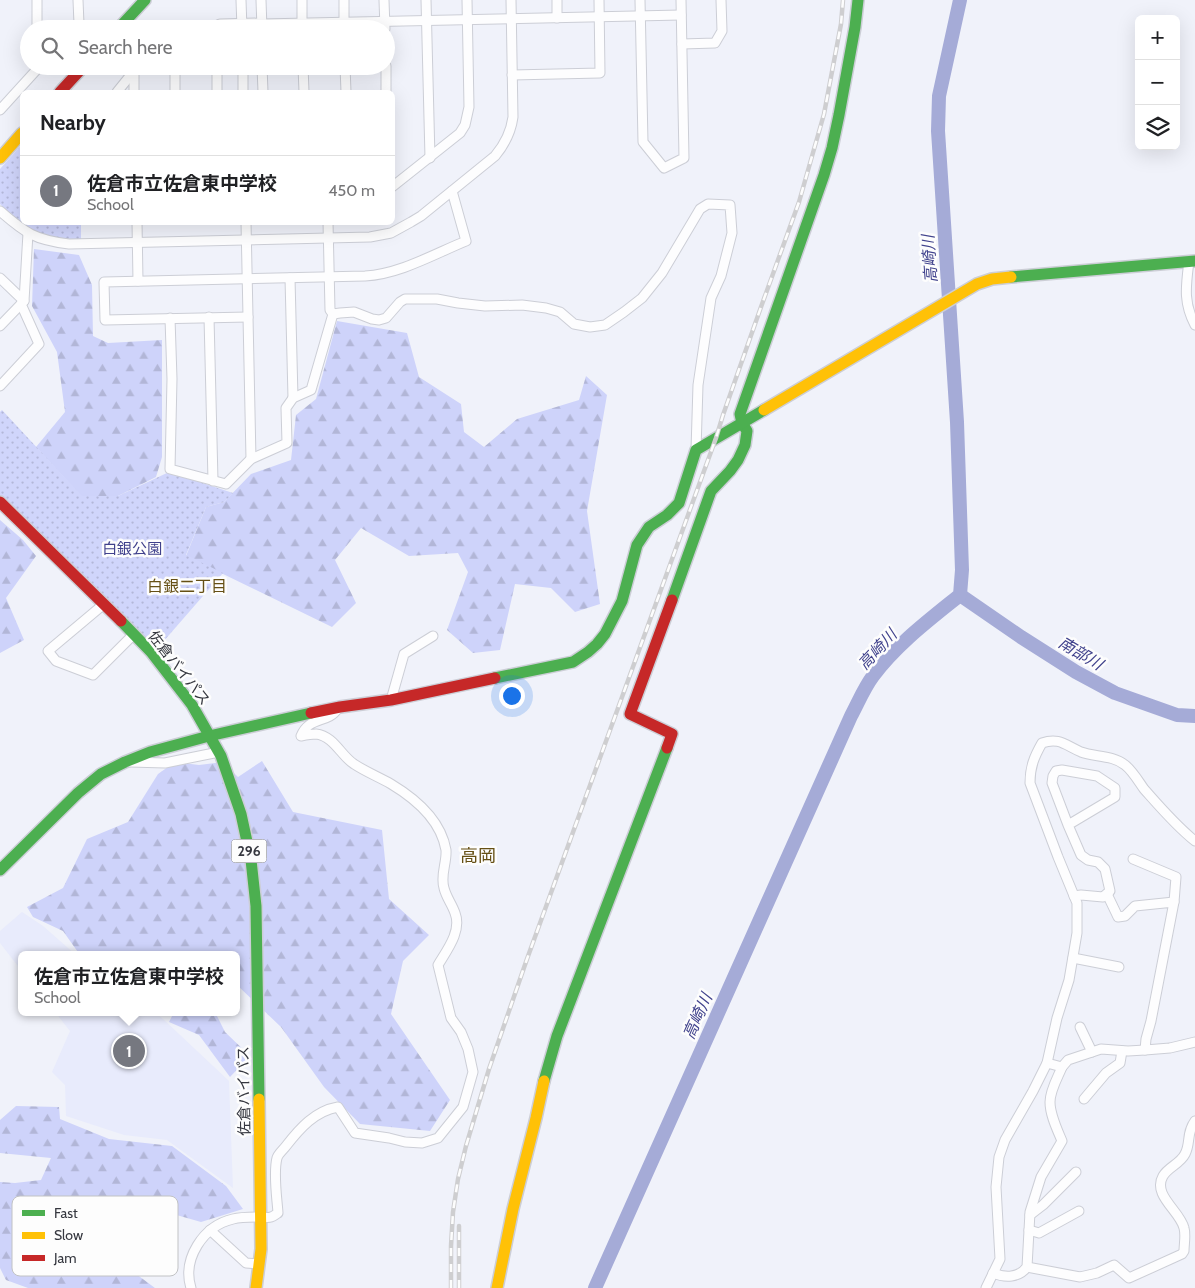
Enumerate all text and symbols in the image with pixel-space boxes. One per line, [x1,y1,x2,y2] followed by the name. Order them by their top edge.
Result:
[1135,15,1180,150] map controls
[1135,15,1180,60] button: +
[20,20,395,75] search box
[38,34,66,62] icon: search
[78,36,172,59] text: Search here
[1135,60,1180,105] button: −
[1135,105,1180,150] button: layers
[40,110,106,135] text: Nearby
[87,172,277,195] text: 佐倉市立佐倉東中学校
[53,181,59,200] text: 1
[328,181,375,200] text: 450 m
[87,195,134,214] text: School
[918,232,941,284] water label: 高崎川
[102,540,162,558] park label: 白銀公園
[147,577,227,596] district label: 白銀二丁目
[854,624,902,673] water label: 高崎川
[144,627,214,709] street label: 佐倉バイパス
[1055,633,1108,675] water label: 南部川
[499,683,525,709] your location
[232,839,266,862] road number: 296
[460,845,496,867] district label: 高岡
[18,951,240,1016] popup
[34,965,224,988] text: 佐倉市立佐倉東中学校
[34,988,81,1007] text: School
[679,989,717,1042] water label: 高崎川
[113,1032,145,1070] pin: 1
[234,1046,254,1136] street label: 佐倉バイパス
[12,1196,178,1276] legend
[54,1204,78,1222] text: Fast
[54,1226,83,1244] text: Slow
[53,1249,76,1267] text: Jam

